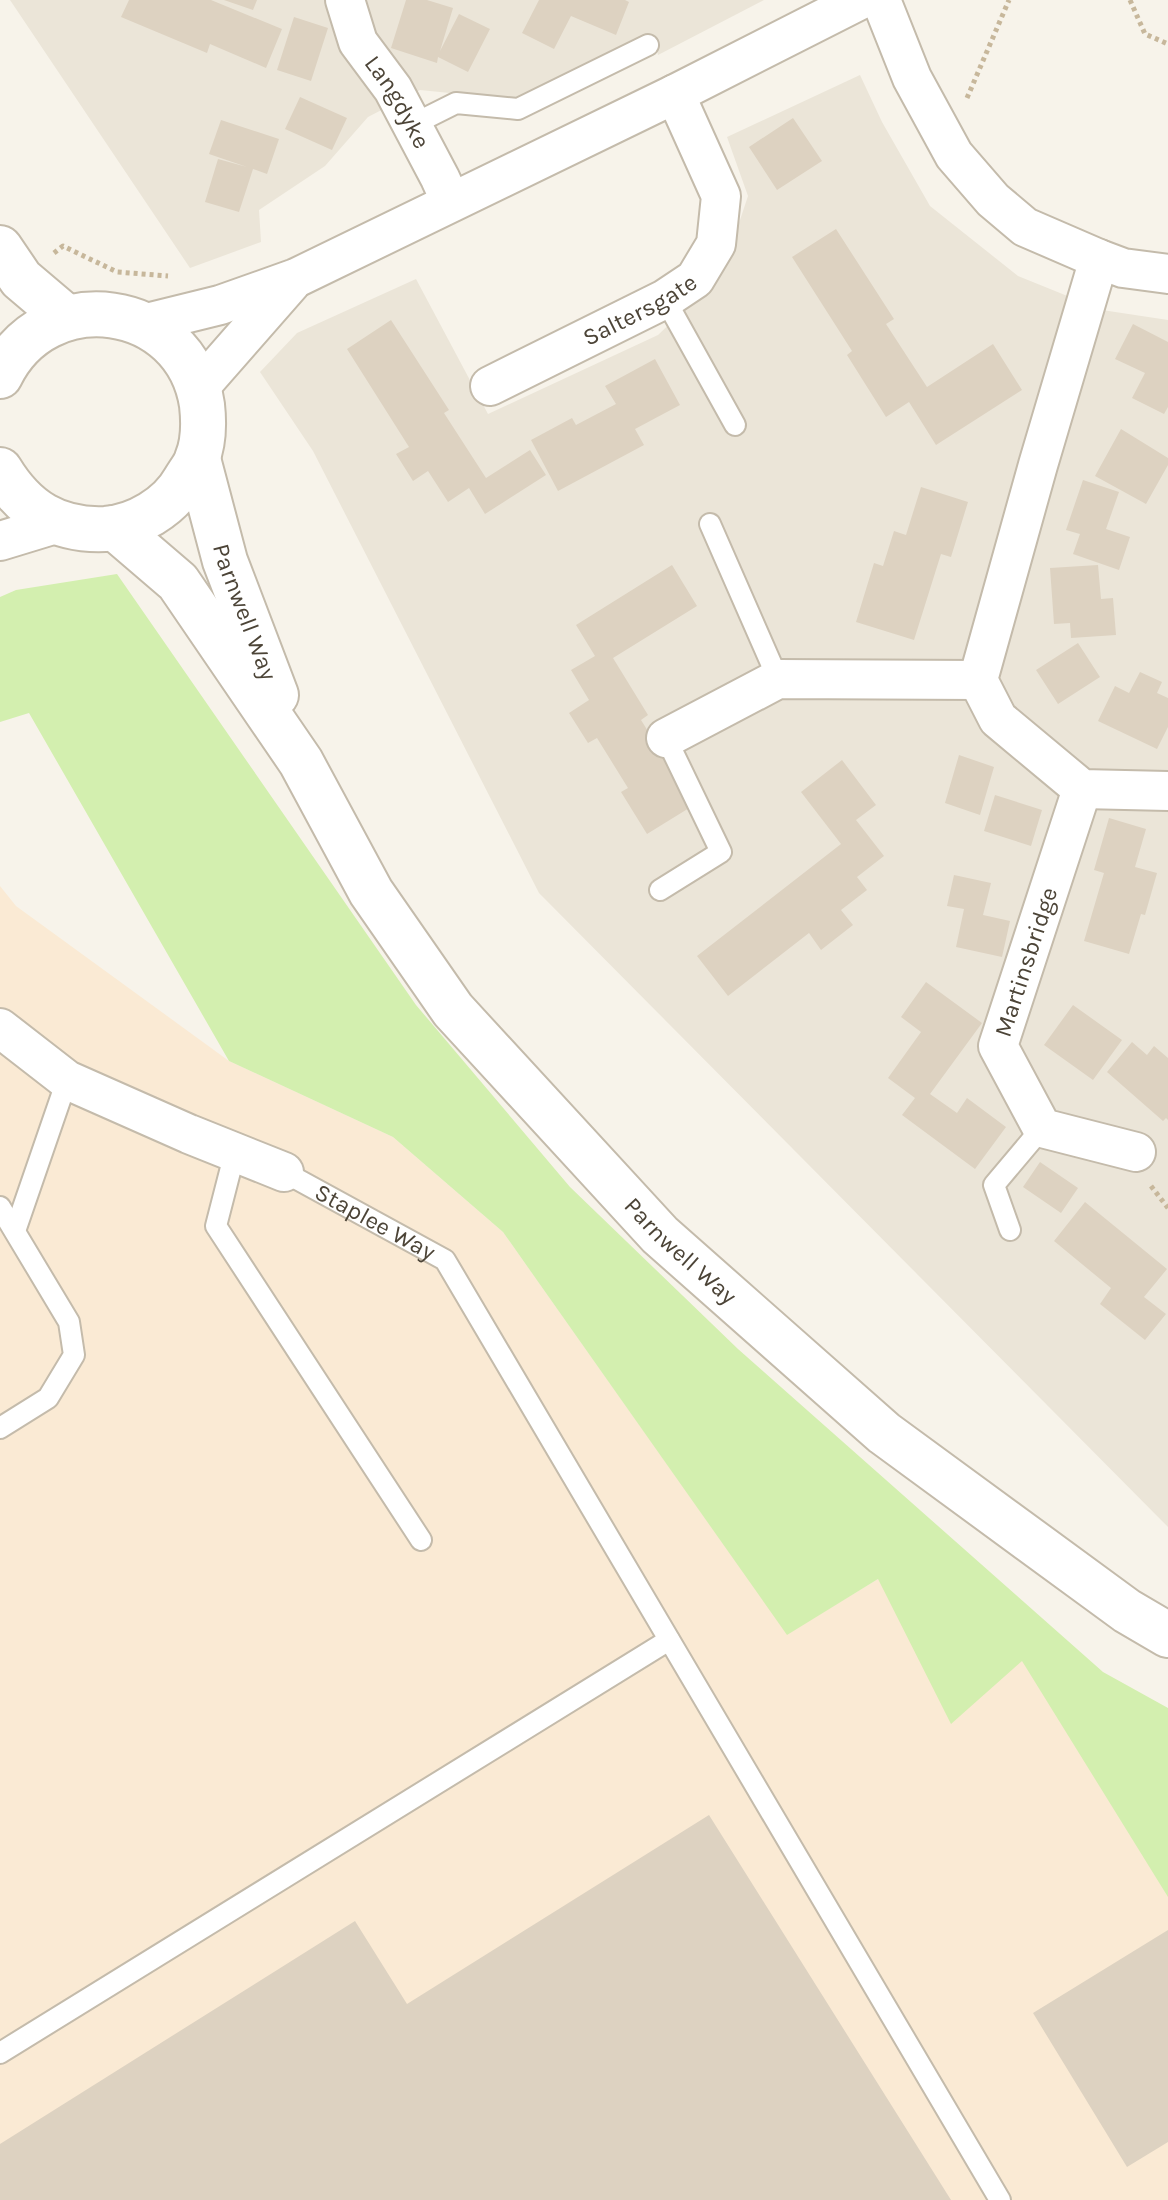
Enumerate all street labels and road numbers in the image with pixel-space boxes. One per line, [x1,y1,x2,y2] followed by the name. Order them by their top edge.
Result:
[359,50,436,153] street label: Langdyke
[578,268,702,352] street label: Saltersgate
[207,541,283,684] street label: Parnwell Way
[989,884,1063,1040] street label: Martinsbridge
[310,1178,440,1266] street label: Staplee Way
[619,1192,743,1310] street label: Parnwell Way

